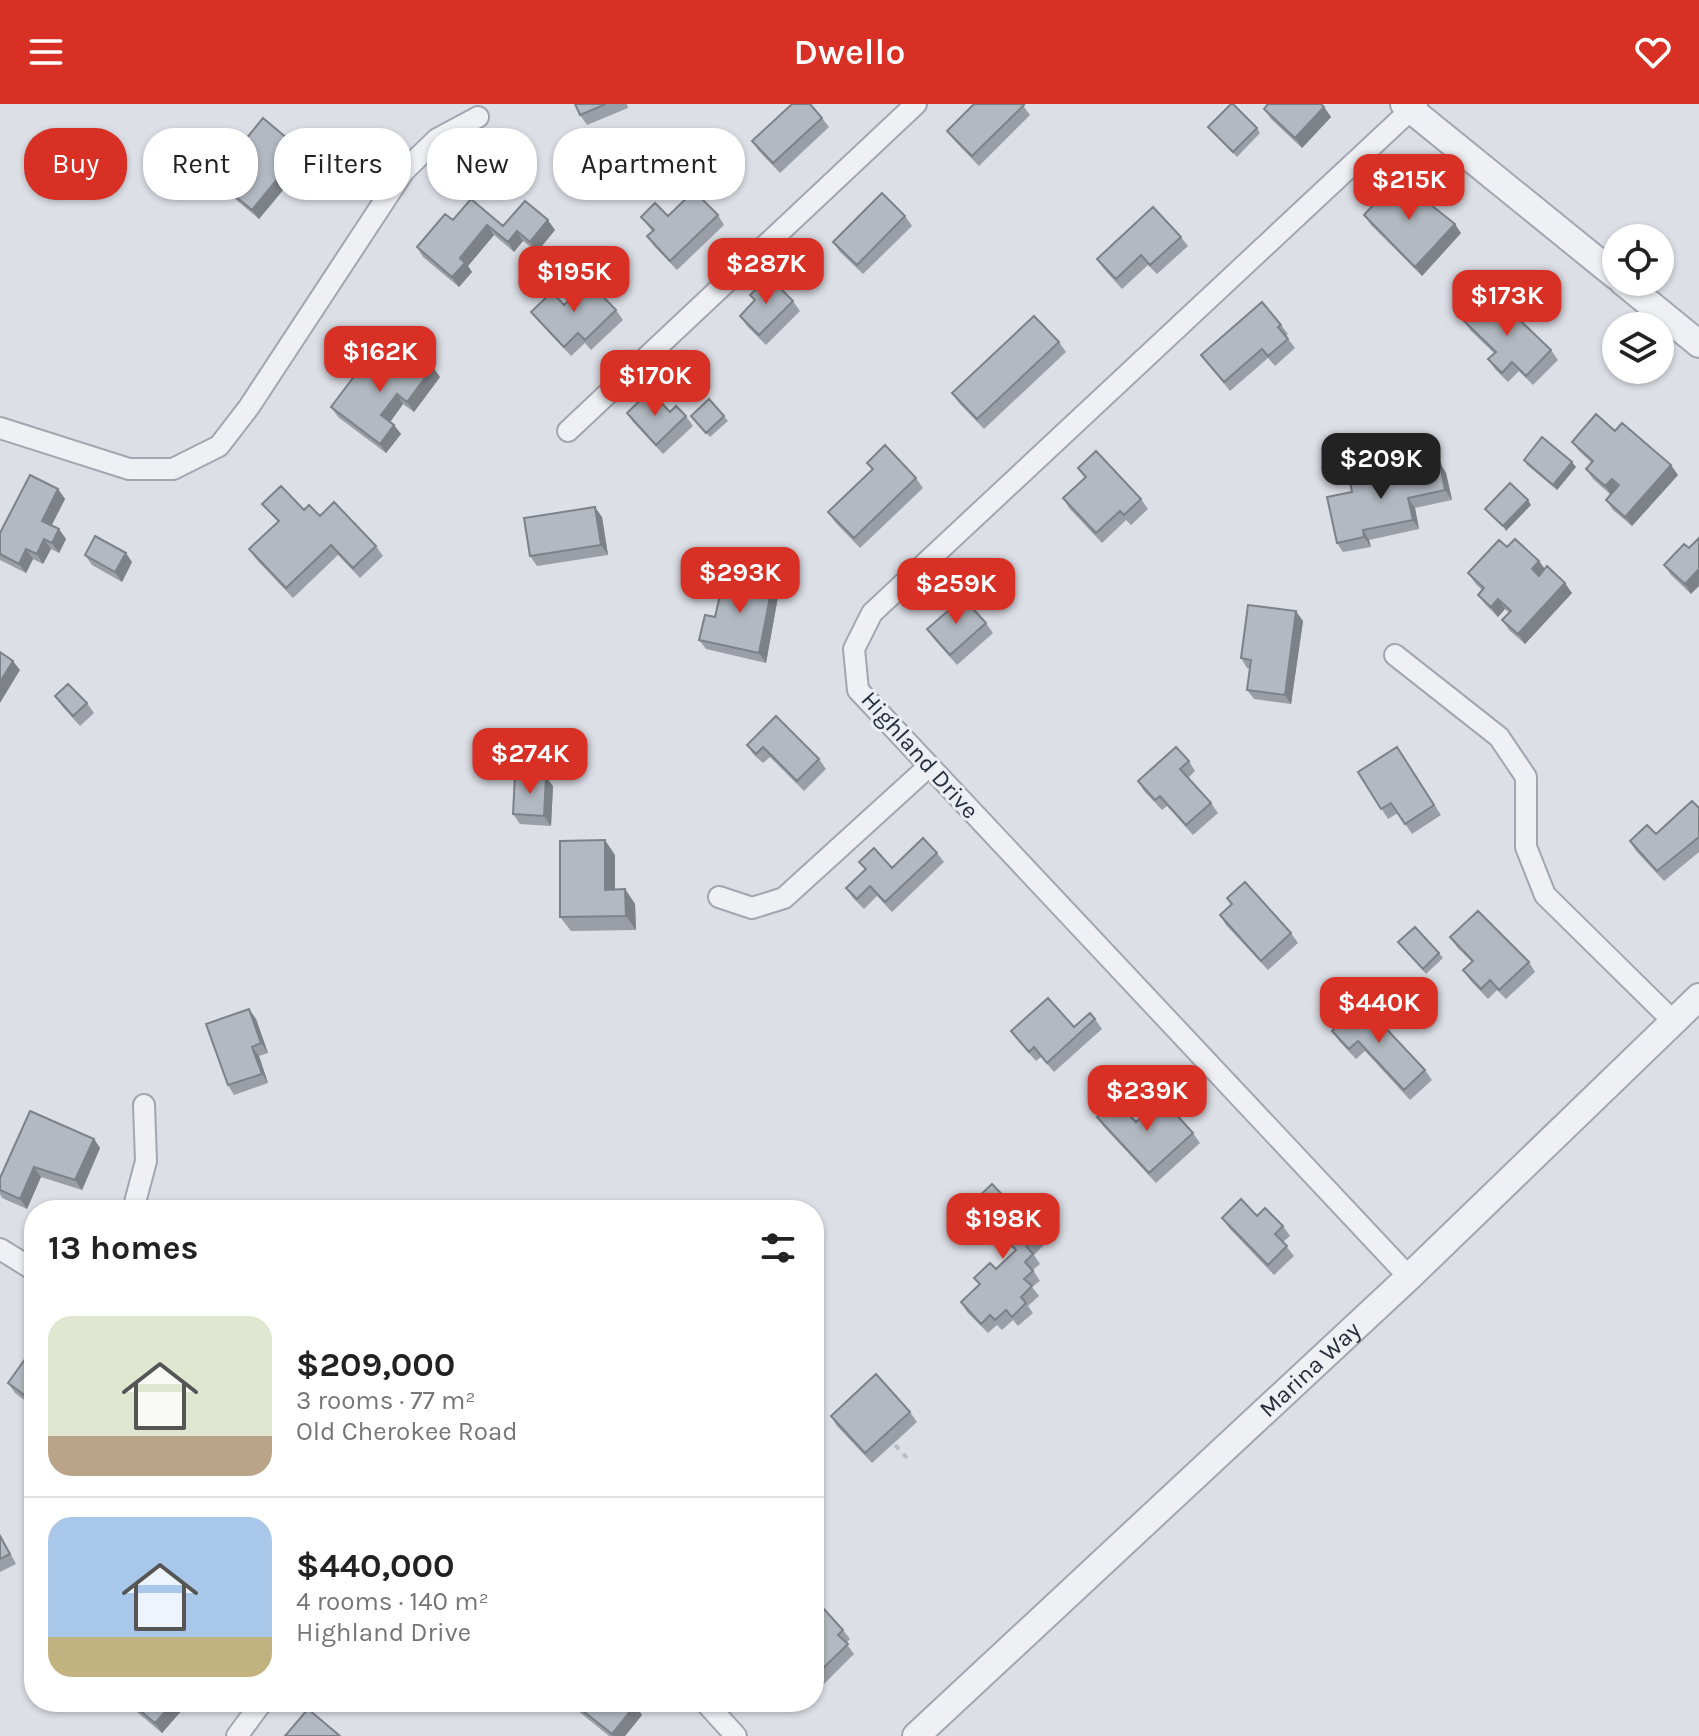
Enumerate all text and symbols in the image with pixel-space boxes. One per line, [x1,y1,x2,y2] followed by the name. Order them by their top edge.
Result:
[24,30,68,74] icon: menu
[1631,30,1675,74] icon: heart
[794,31,905,73] text: Dwello
[24,128,127,200] chip: Buy
[143,128,258,200] chip: Rent
[274,128,411,200] chip: Filters
[427,128,537,200] chip: New
[553,128,745,200] chip: Apartment
[1353,154,1465,222] pin: $215K
[1371,164,1447,195] text: $215K
[1602,224,1674,384] map controls
[1602,224,1674,296] button: locate
[710,238,822,306] pin: $287K
[518,246,630,314] pin: $195K
[726,248,806,279] text: $287K
[536,256,612,287] text: $195K
[1451,270,1563,338] pin: $173K
[1470,280,1544,311] text: $173K
[1602,312,1674,384] button: layers
[324,326,436,394] pin: $162K
[342,336,418,367] text: $162K
[599,350,711,418] pin: $170K
[618,360,692,391] text: $170K
[1325,433,1437,501] pin: $209K
[1340,443,1422,474] text: $209K
[684,547,796,615] pin: $293K
[699,557,781,588] text: $293K
[900,558,1012,626] pin: $259K
[915,568,997,599] text: $259K
[856,686,984,824] street label: Highland Drive
[474,728,586,796] pin: $274K
[490,738,570,769] text: $274K
[1323,977,1435,1045] pin: $440K
[1338,987,1420,1018] text: $440K
[1091,1065,1203,1133] pin: $239K
[1106,1075,1188,1106] text: $239K
[947,1193,1059,1261] pin: $198K
[965,1203,1041,1234] text: $198K
[756,1226,800,1270] icon: filters
[48,1228,199,1268] text: 13 homes
[1253,1316,1366,1423] street label: Marina Way
[296,1345,455,1385] text: $209,000
[112,1348,208,1444] icon: home
[296,1385,476,1416] text: 3 rooms · 77 m²
[296,1416,518,1447] text: Old Cherokee Road
[296,1546,455,1586] text: $440,000
[112,1549,208,1645] icon: home
[296,1586,489,1617] text: 4 rooms · 140 m²
[296,1617,471,1648] text: Highland Drive

